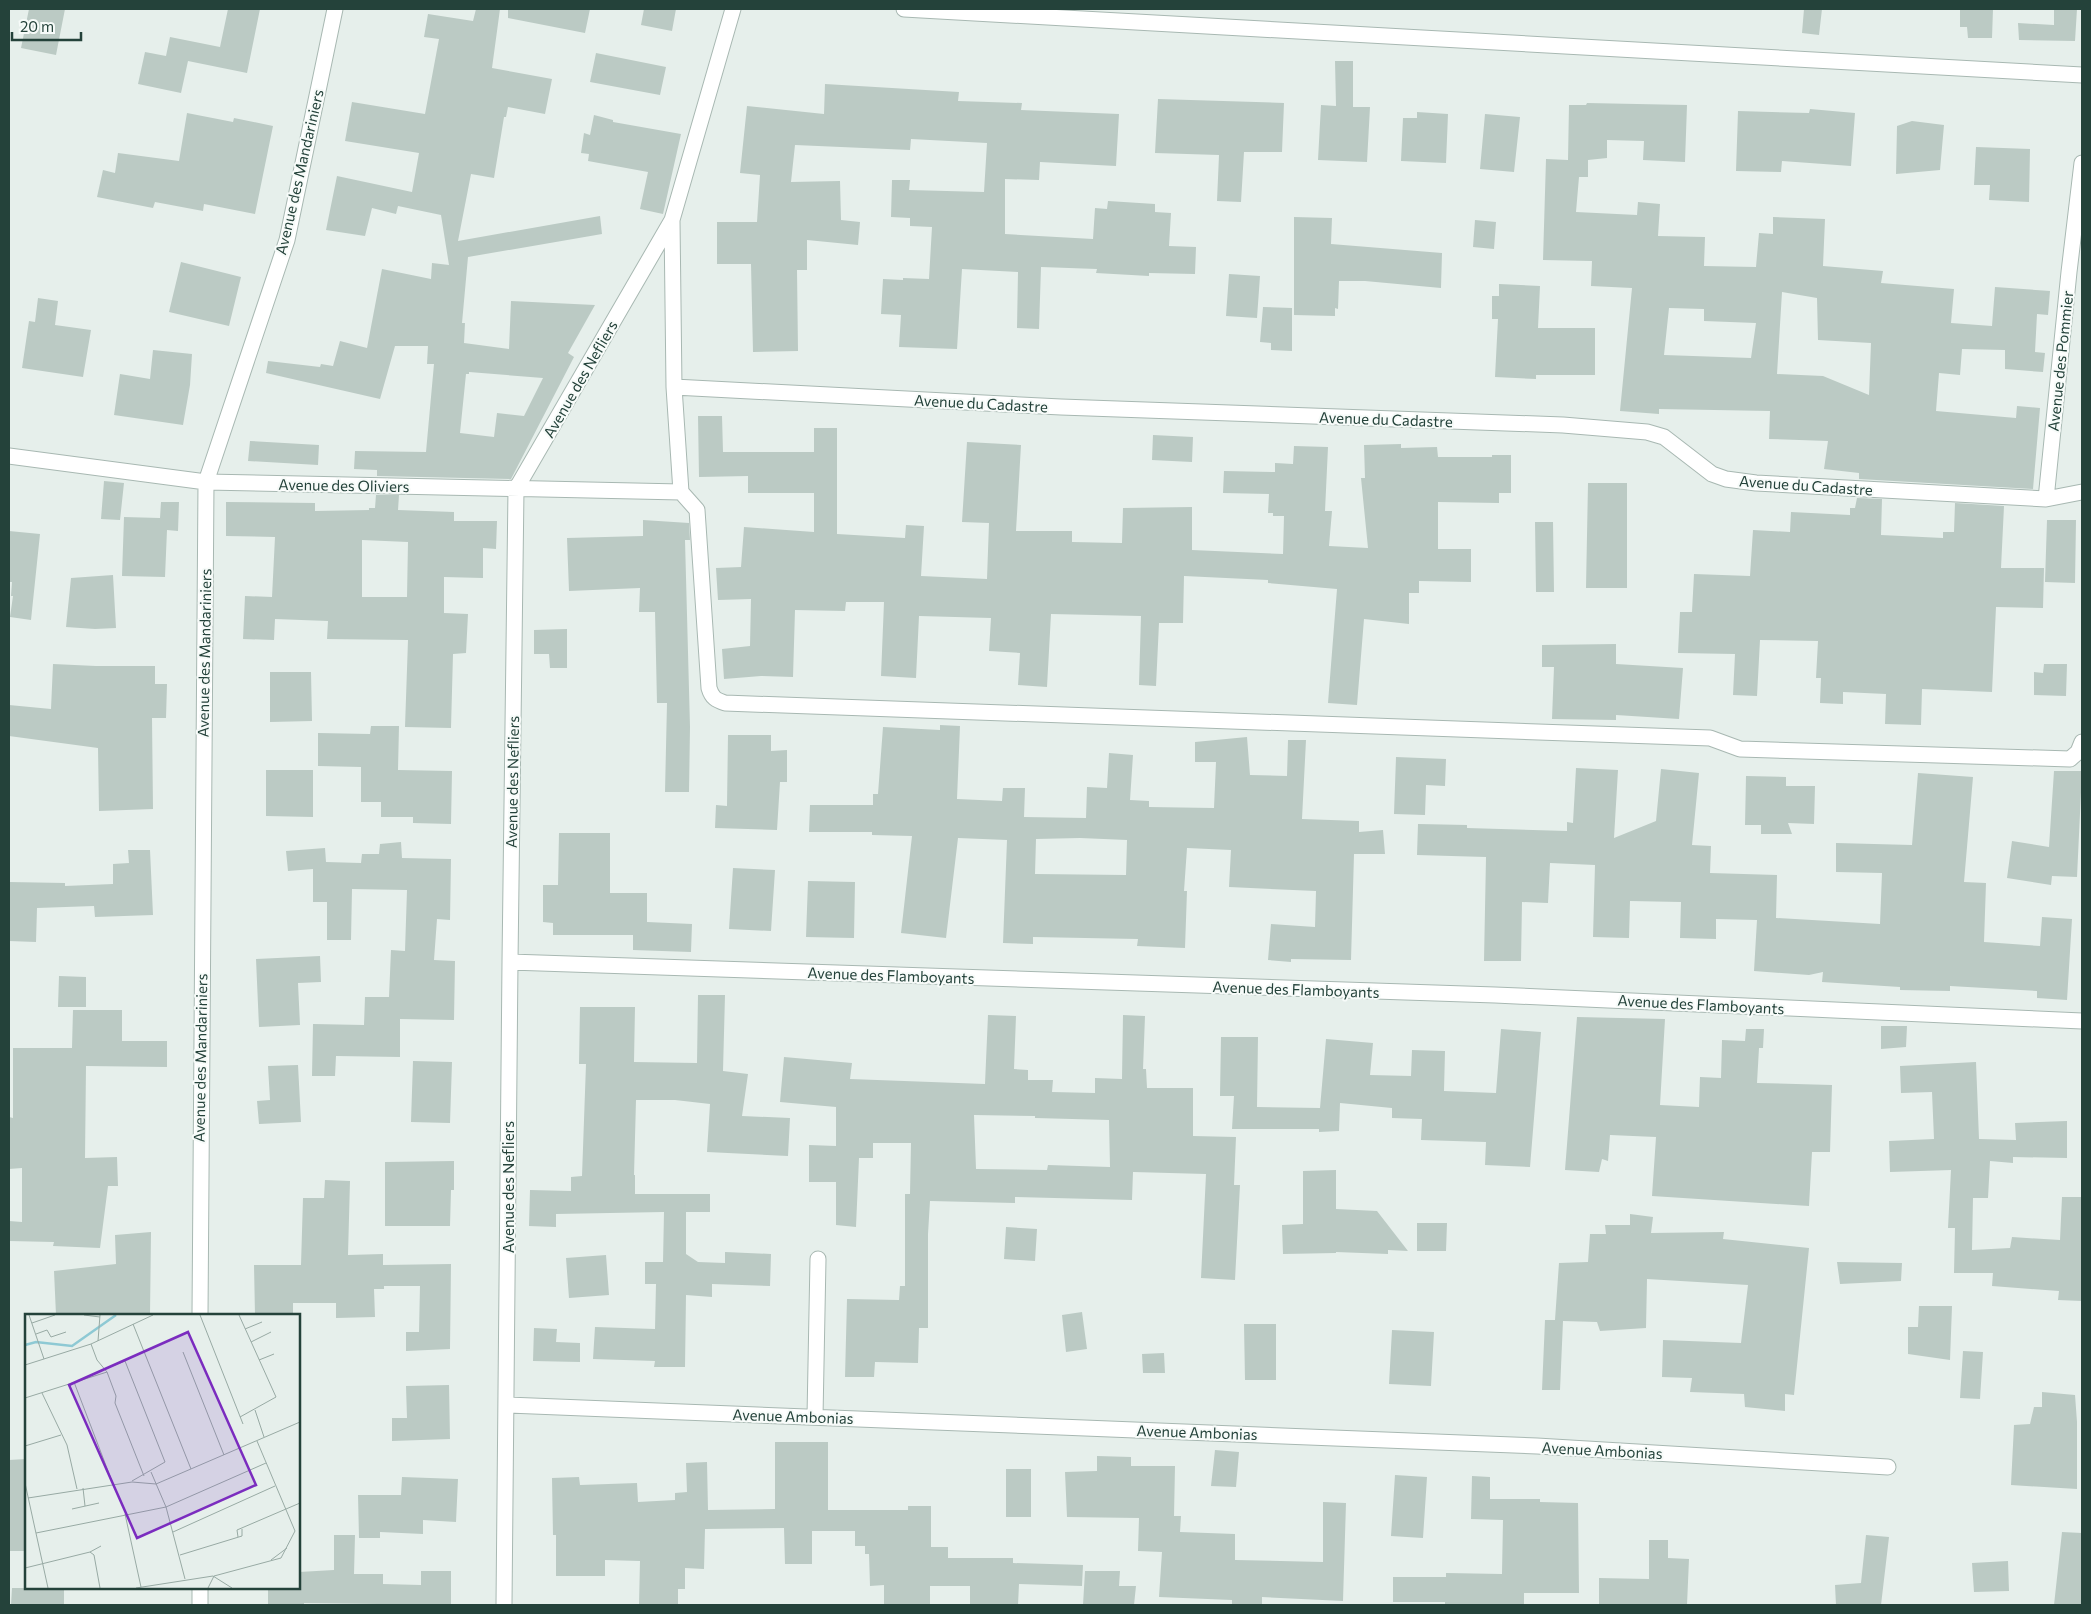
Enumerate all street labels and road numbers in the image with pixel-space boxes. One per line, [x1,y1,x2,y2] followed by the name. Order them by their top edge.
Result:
[271,87,327,256] street label: Avenue des Mandariniers
[2044,290,2076,432] street label: Avenue des Pommier
[539,317,621,441] street label: Avenue des Nefliers
[914,391,1048,415] street label: Avenue du Cadastre
[1319,408,1453,430] street label: Avenue du Cadastre
[1739,471,1874,499] street label: Avenue du Cadastre
[278,475,410,495] street label: Avenue des Oliviers
[194,568,214,738] street label: Avenue des Mandariniers
[502,716,522,848] street label: Avenue des Nefliers
[807,963,975,987] street label: Avenue des Flamboyants
[190,973,210,1143] street label: Avenue des Mandariniers
[1212,977,1380,1001] street label: Avenue des Flamboyants
[1617,991,1785,1017] street label: Avenue des Flamboyants
[499,1121,517,1253] street label: Avenue des Nefliers
[732,1405,854,1427] street label: Avenue Ambonias
[1136,1421,1258,1443] street label: Avenue Ambonias
[1541,1438,1663,1462] street label: Avenue Ambonias

